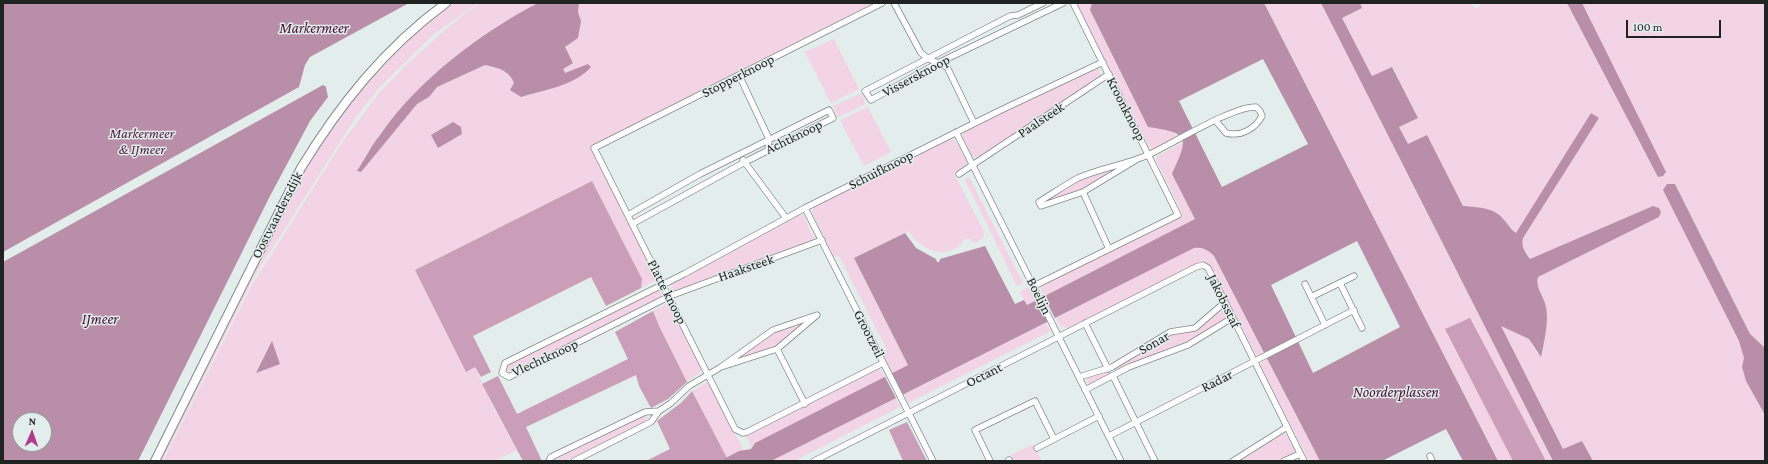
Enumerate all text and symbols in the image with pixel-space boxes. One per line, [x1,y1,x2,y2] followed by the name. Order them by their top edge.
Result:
[1628,12,1723,38] scale bar
[279,19,349,37] water label: Markermeer
[1633,20,1662,34] text: 100 m
[699,51,777,101] street label: Stopperknoop
[879,51,953,101] street label: Vissersknoop
[1103,74,1149,144] street label: Kroonknoop
[1015,98,1067,142] street label: Paalsteek
[763,116,825,158] street label: Achtknoop
[110,126,174,158] park label: Markermeer & IJmeer
[846,147,916,193] street label: Schuifknoop
[248,169,306,261] street label: Oostvaardersdijk
[716,251,776,285] street label: Haaksteek
[643,257,691,327] street label: Platte knoop
[1204,271,1244,331] street label: Jakobsstaf
[1023,275,1055,317] street label: Boelijn
[850,307,888,361] street label: Grootzeil
[82,310,118,328] water label: IJmeer
[1136,328,1172,358] street label: Sonar
[509,335,581,381] street label: Vlechtknoop
[963,359,1005,391] street label: Octant
[1199,366,1235,396] street label: Radar
[1353,383,1439,401] water label: Noorderplassen
[12,412,52,452] north arrow
[28,415,36,427] text: N

